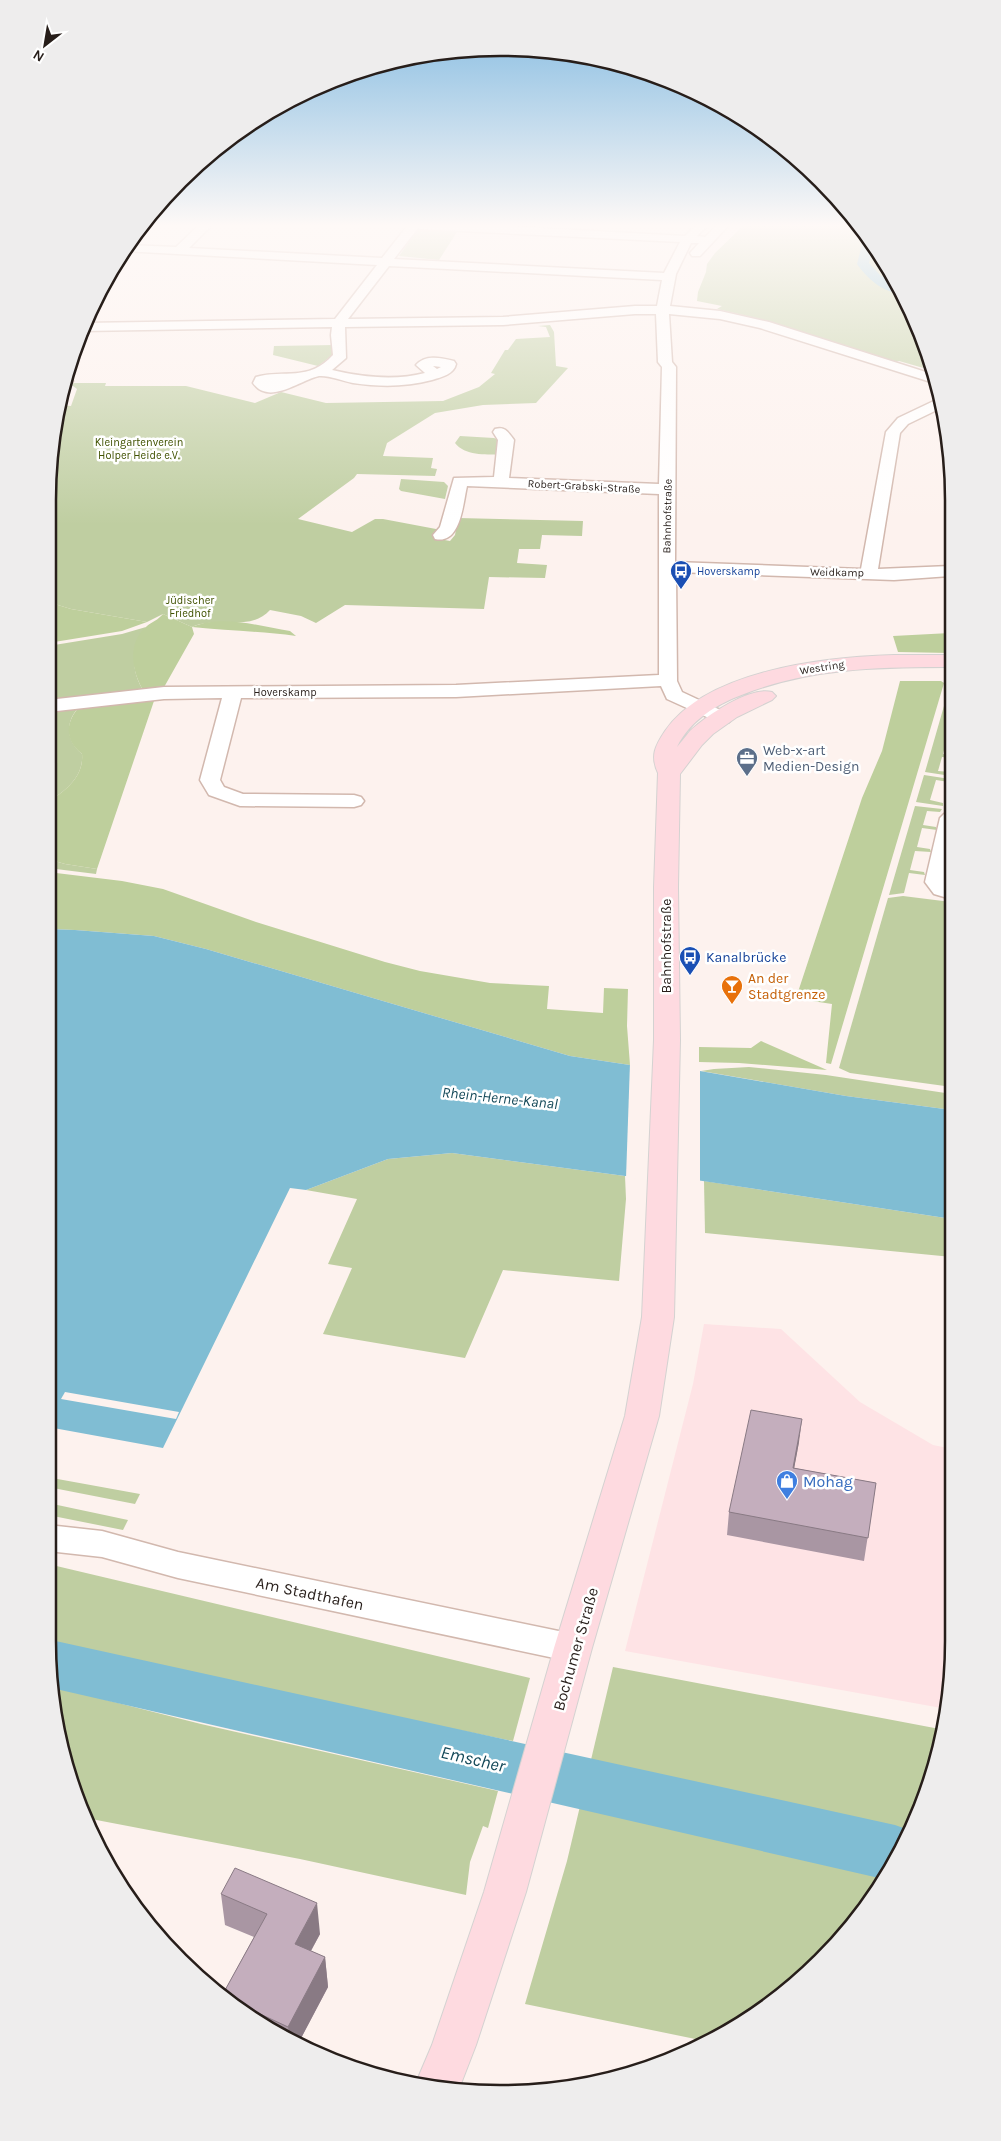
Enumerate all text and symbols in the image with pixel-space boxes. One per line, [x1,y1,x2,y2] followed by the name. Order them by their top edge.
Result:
[20,20,70,70] north arrow
[30,46,47,66] text: N
[95,436,183,462] park label: Kleingartenverein Holper Heide e.V.
[527,477,641,496] street label: Robert-Grabski-Straße
[660,478,675,553] street label: Bahnhofstraße
[669,559,693,590] bus stop icon: Hoverskamp
[697,565,760,578] place label: Hoverskamp
[810,566,864,579] street label: Weidkamp
[166,594,214,620] park label: Jüdischer Friedhof
[799,657,846,677] street label: Westring
[253,686,317,699] street label: Hoverskamp
[763,742,859,775] place label: Web-x-art Medien-Design
[735,746,759,777] office icon: Web-x-art Medien-Design
[658,898,675,994] street label: Bahnhofstraße
[678,945,702,976] bus stop icon: Kanalbrücke
[706,949,786,966] place label: Kanalbrücke
[748,970,825,1003] place label: An der Stadtgrenze
[720,974,744,1005] bar icon: An der Stadtgrenze
[441,1083,559,1113] water label: Rhein-Herne-Kanal
[775,1469,799,1500] shop icon: Mohag
[803,1472,853,1491] place label: Mohag
[254,1573,366,1614] street label: Am Stadthafen
[549,1585,602,1713] street label: Bochumer Straße
[439,1741,508,1777] water label: Emscher

